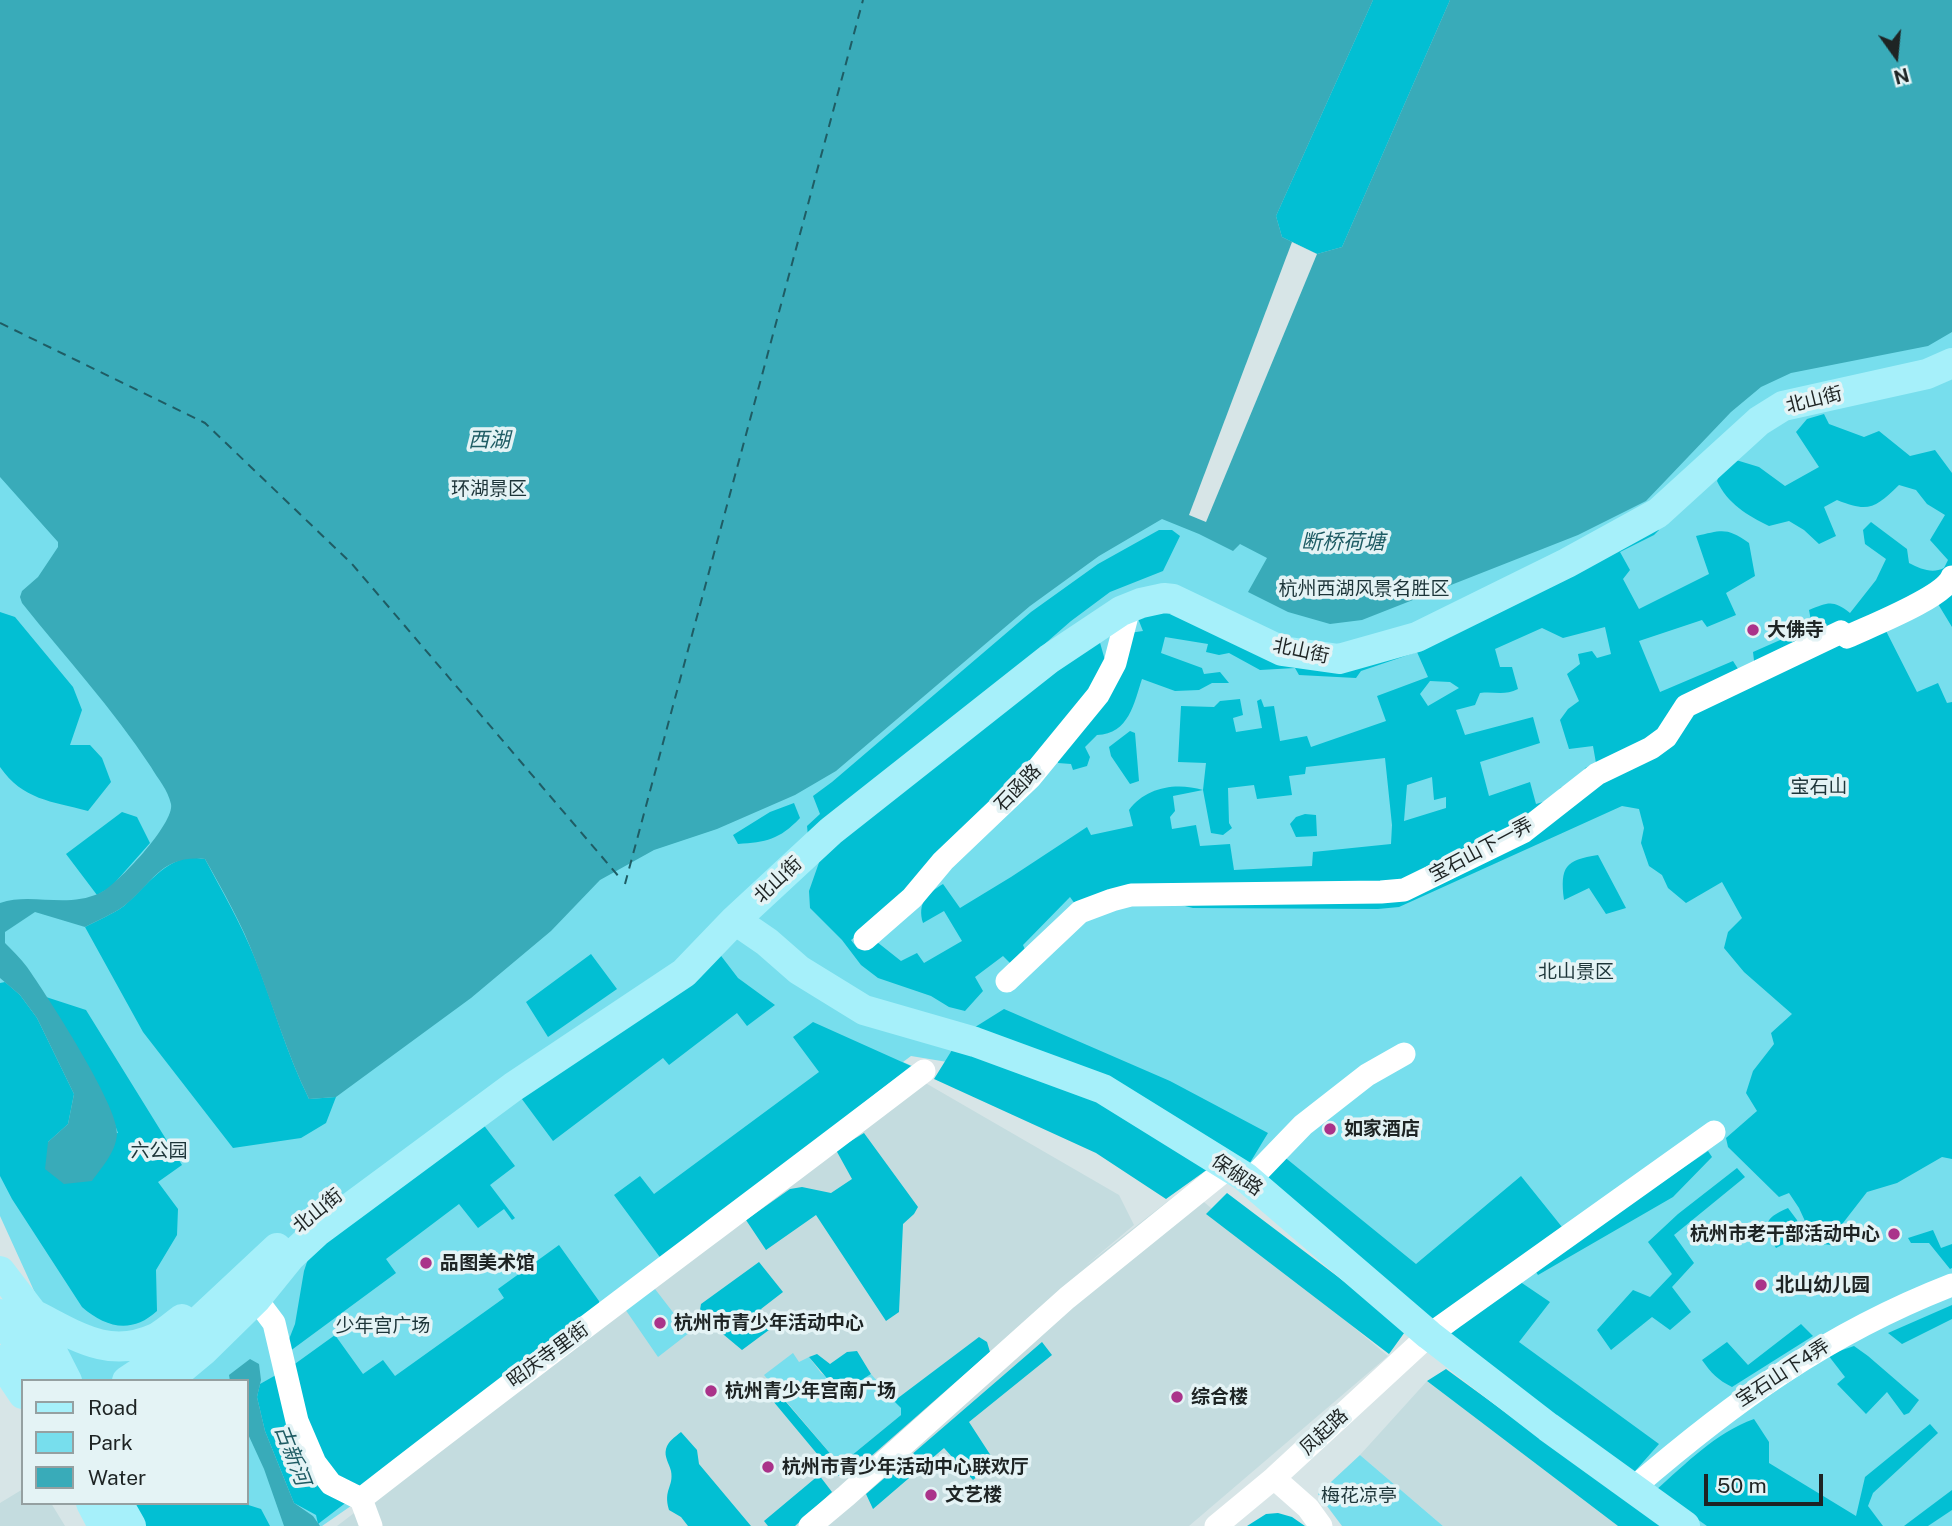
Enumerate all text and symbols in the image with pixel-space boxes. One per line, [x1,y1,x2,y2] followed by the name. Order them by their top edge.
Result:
[1861,21,1931,91] north arrow
[1891,64,1911,89] text: N
[1784,382,1844,418] street label: 北山街
[468,428,510,454] water label: 西湖
[451,478,527,500] park label: 环湖景区
[1301,530,1385,556] water label: 断桥荷塘
[1279,578,1449,600] park label: 杭州西湖风景名胜区
[1767,619,1824,641] place label: 大佛寺
[1745,622,1761,638] marker: 大佛寺
[1271,634,1331,668] street label: 北山街
[990,760,1046,816] street label: 石函路
[1791,776,1847,798] park label: 宝石山
[1425,813,1537,887] street label: 宝石山下一弄
[749,852,807,908] street label: 北山街
[1538,961,1614,983] park label: 北山景区
[1344,1118,1420,1140] place label: 如家酒店
[1322,1121,1338,1137] marker: 如家酒店
[131,1140,187,1162] park label: 六公园
[1207,1149,1267,1201] street label: 保俶路
[289,1184,347,1238] street label: 北山街
[1690,1223,1880,1245] place label: 杭州市老干部活动中心
[1886,1226,1902,1242] marker: 杭州市老干部活动中心
[440,1252,535,1274] place label: 品图美术馆
[418,1255,434,1271] marker: 品图美术馆
[1775,1274,1870,1296] place label: 北山幼儿园
[1753,1277,1769,1293] marker: 北山幼儿园
[674,1312,864,1334] place label: 杭州市青少年活动中心
[336,1315,430,1337] park label: 少年宫广场
[652,1315,668,1331] marker: 杭州市青少年活动中心
[503,1318,593,1392] street label: 昭庆寺里街
[1732,1334,1834,1412] street label: 宝石山下4弄
[21,1379,248,1505] legend
[725,1380,896,1402] place label: 杭州青少年宫南广场
[703,1383,719,1399] marker: 杭州青少年宫南广场
[1191,1386,1248,1408] place label: 综合楼
[1169,1389,1185,1405] marker: 综合楼
[88,1395,138,1420] text: Road
[1295,1404,1353,1460] street label: 凤起路
[269,1421,315,1489] water label: 古新河
[88,1430,133,1455] text: Park
[782,1456,1029,1478] place label: 杭州市青少年活动中心联欢厅
[760,1459,776,1475] marker: 杭州市青少年活动中心联欢厅
[1707,1460,1826,1504] scale bar
[88,1465,146,1490] text: Water
[1717,1473,1767,1498] text: 50 m
[945,1484,1002,1506] place label: 文艺楼
[1321,1485,1397,1507] park label: 梅花凉亭
[923,1487,939,1503] marker: 文艺楼

